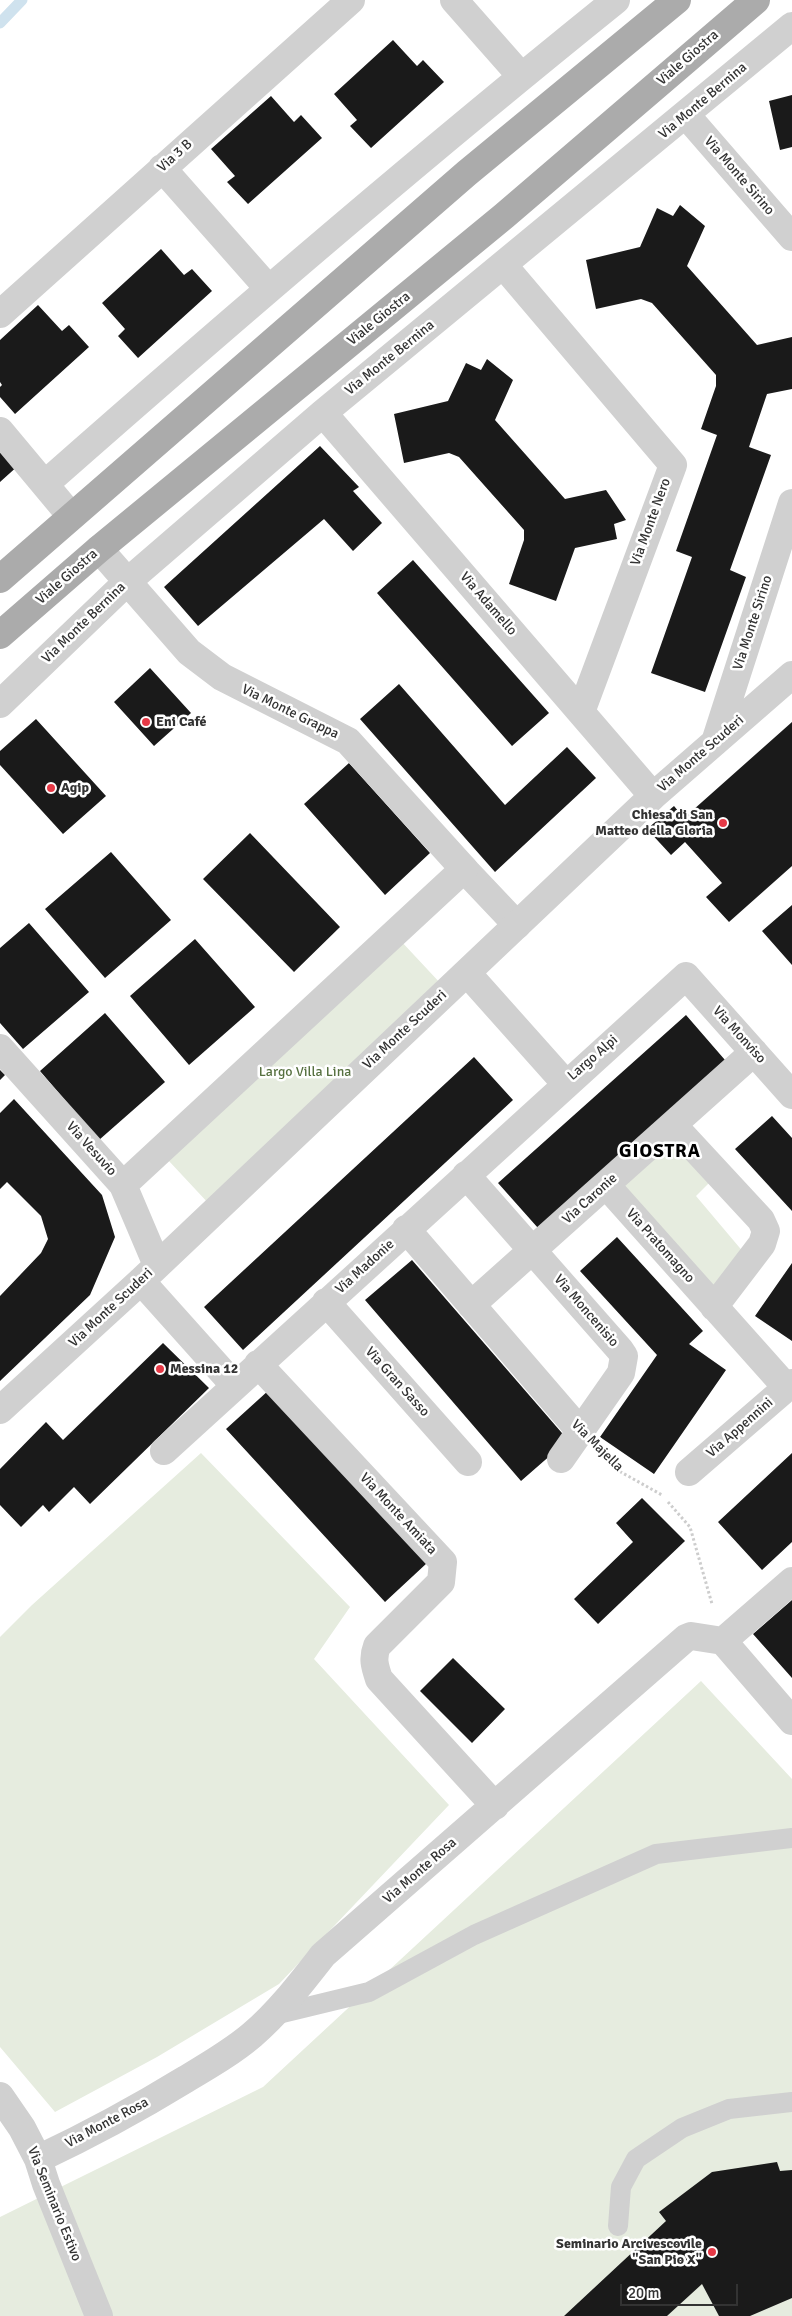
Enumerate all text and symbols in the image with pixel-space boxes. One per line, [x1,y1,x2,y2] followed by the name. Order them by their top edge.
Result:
[654,27,722,89] street label: Viale Giostra
[656,59,750,143] street label: Via Monte Bernina
[700,133,778,219] street label: Via Monte Sirino
[154,136,196,176] street label: Via 3 B
[344,288,414,350] street label: Viale Giostra
[342,317,438,399] street label: Via Monte Bernina
[627,476,675,568] street label: Via Monte Nero
[33,546,101,608] street label: Viale Giostra
[456,569,520,639] street label: Via Adamello
[730,573,776,673] street label: Via Monte Sirino
[39,579,129,667] street label: Via Monte Bernina
[239,681,341,743] street label: Via Monte Grappa
[654,712,748,796] street label: Via Monte Scuderi
[156,714,207,730] place label: Eni Café
[140,716,152,728] marker: Eni Café
[61,780,89,796] place label: Agip
[45,782,57,794] marker: Agip
[595,807,713,840] place label: Chiesa di San Matteo della Gloria
[717,817,729,829] marker: Chiesa di San Matteo della Gloria
[360,987,450,1073] street label: Via Monte Scuderi
[709,1003,769,1067] street label: Via Monviso
[565,1032,621,1084] street label: Largo Alpi
[259,1064,351,1080] park label: Largo Villa Lina
[62,1118,120,1180] street label: Via Vesuvio
[618,1141,702,1163] district label: GIOSTRA
[559,1170,621,1228] street label: Via Caronie
[622,1205,698,1287] street label: Via Pratomagno
[332,1236,398,1298] street label: Via Madonie
[66,1265,156,1351] street label: Via Monte Scuderi
[550,1271,622,1351] street label: Via Moncenisio
[361,1344,433,1420] street label: Via Gran Sasso
[170,1361,238,1377] place label: Messina 12
[154,1363,166,1375] marker: Messina 12
[703,1394,777,1462] street label: Via Appennini
[568,1417,626,1475] street label: Via Majella
[356,1470,440,1558] street label: Via Monte Amiata
[380,1835,460,1907] street label: Via Monte Rosa
[63,2094,151,2152] street label: Via Monte Rosa
[23,2144,85,2264] street label: Via Seminario Estivo
[556,2236,702,2268] place label: Seminario Arcivescovile "San Pio X"
[706,2246,718,2258] marker: Seminario Arcivescovile "San Pio X"
[622,2274,740,2306] scale bar
[628,2284,659,2302] text: 20 m

